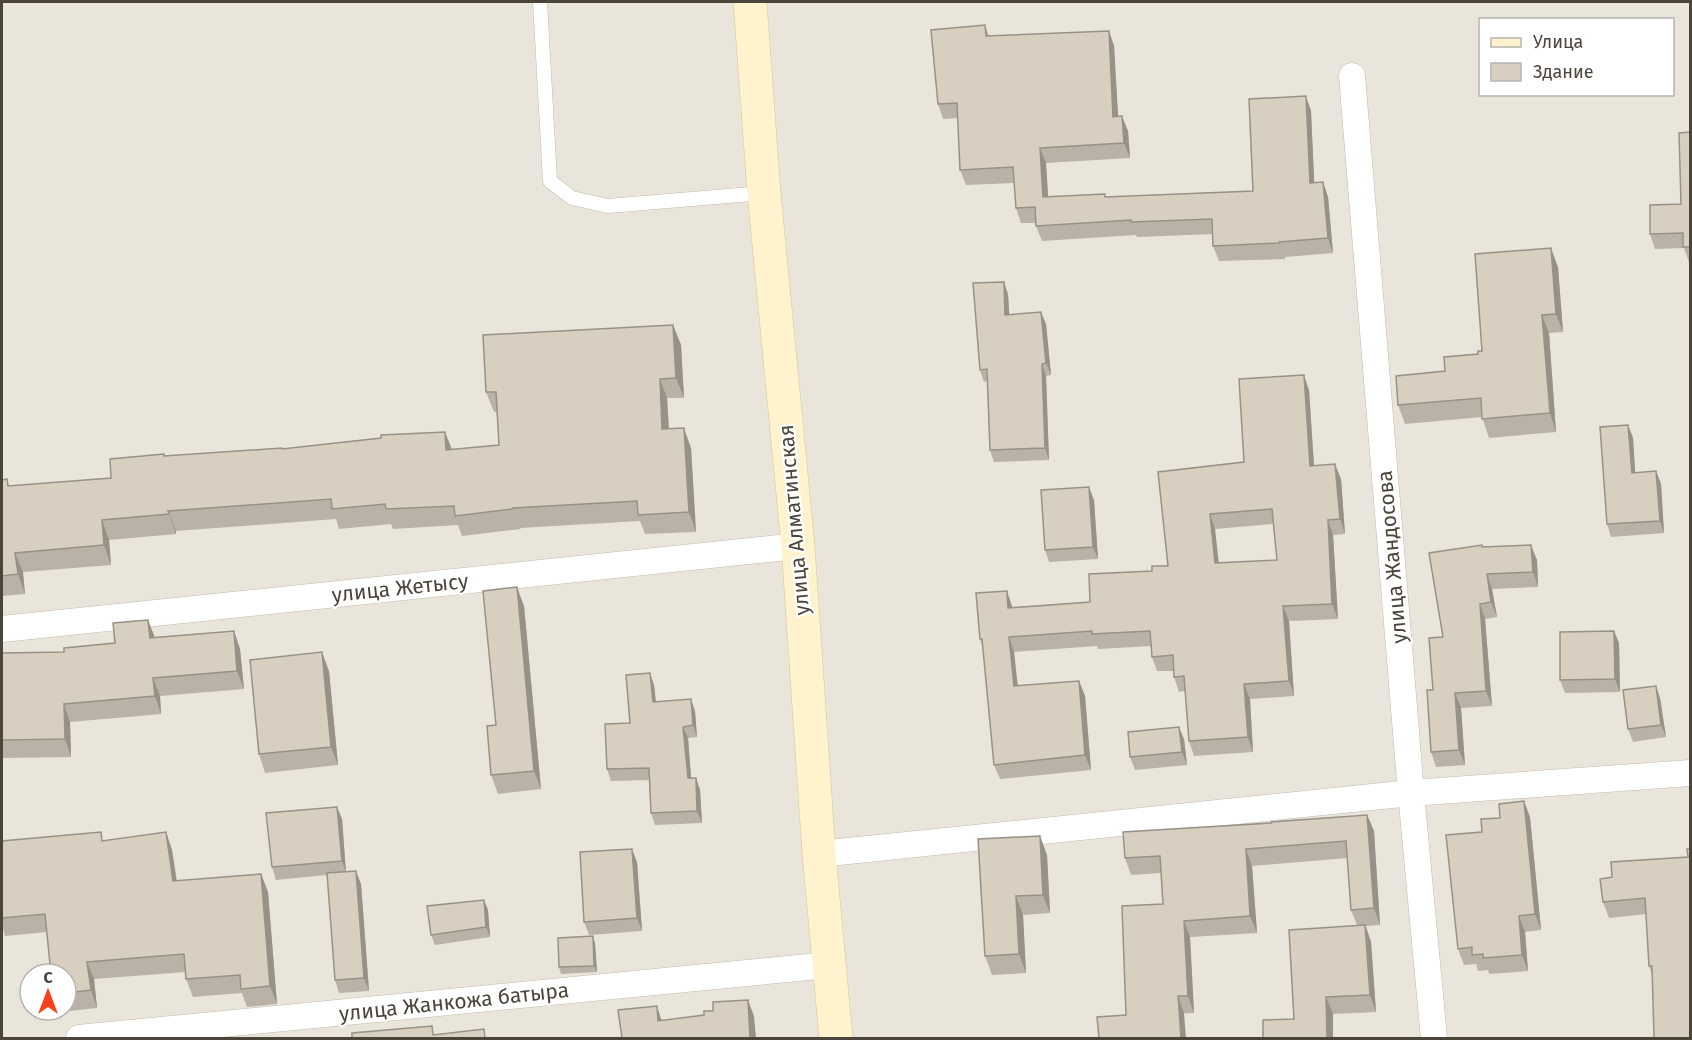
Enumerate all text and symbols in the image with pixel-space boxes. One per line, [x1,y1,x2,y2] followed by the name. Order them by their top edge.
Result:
[1479,18,1674,96] legend
[1533,31,1583,53] text: Улица
[1533,61,1594,83] text: Здание
[773,424,815,616] street label: улица Алматинская
[1371,469,1413,645] street label: улица Жандосова
[330,568,470,608] street label: улица Жетысу
[18,962,78,1022] north arrow
[43,968,53,987] text: С
[338,977,570,1027] street label: улица Жанкожа батыра

